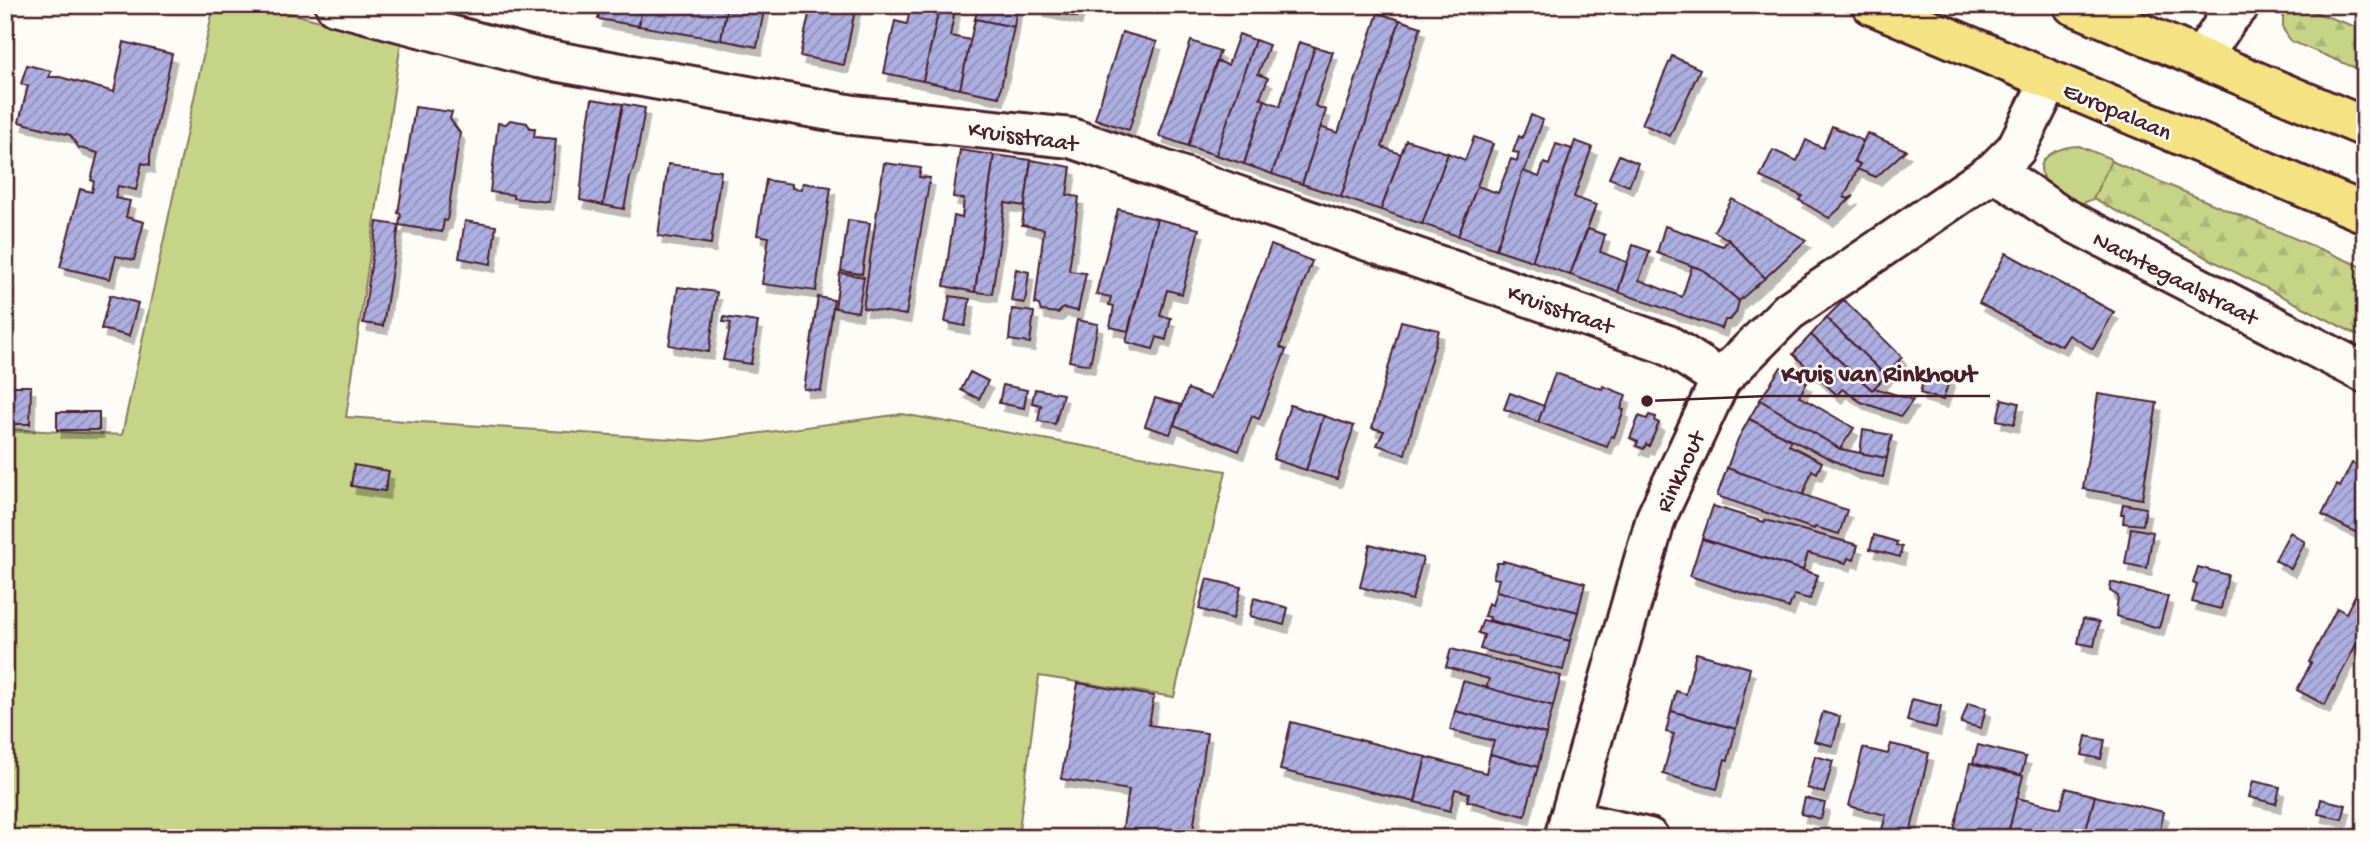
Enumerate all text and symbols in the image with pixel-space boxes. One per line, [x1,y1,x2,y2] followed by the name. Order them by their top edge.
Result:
[2058,77,2176,149] street label: Europalaan
[966,116,1081,161] street label: Kruisstraat
[2087,226,2264,335] street label: Nachtegaalstraat
[1503,280,1619,344] street label: Kruisstraat
[1767,349,1990,396] callout: Kruis van Rinkhout
[1781,361,1979,392] text: Kruis van Rinkhout
[1651,425,1714,518] street label: Rinkhout

